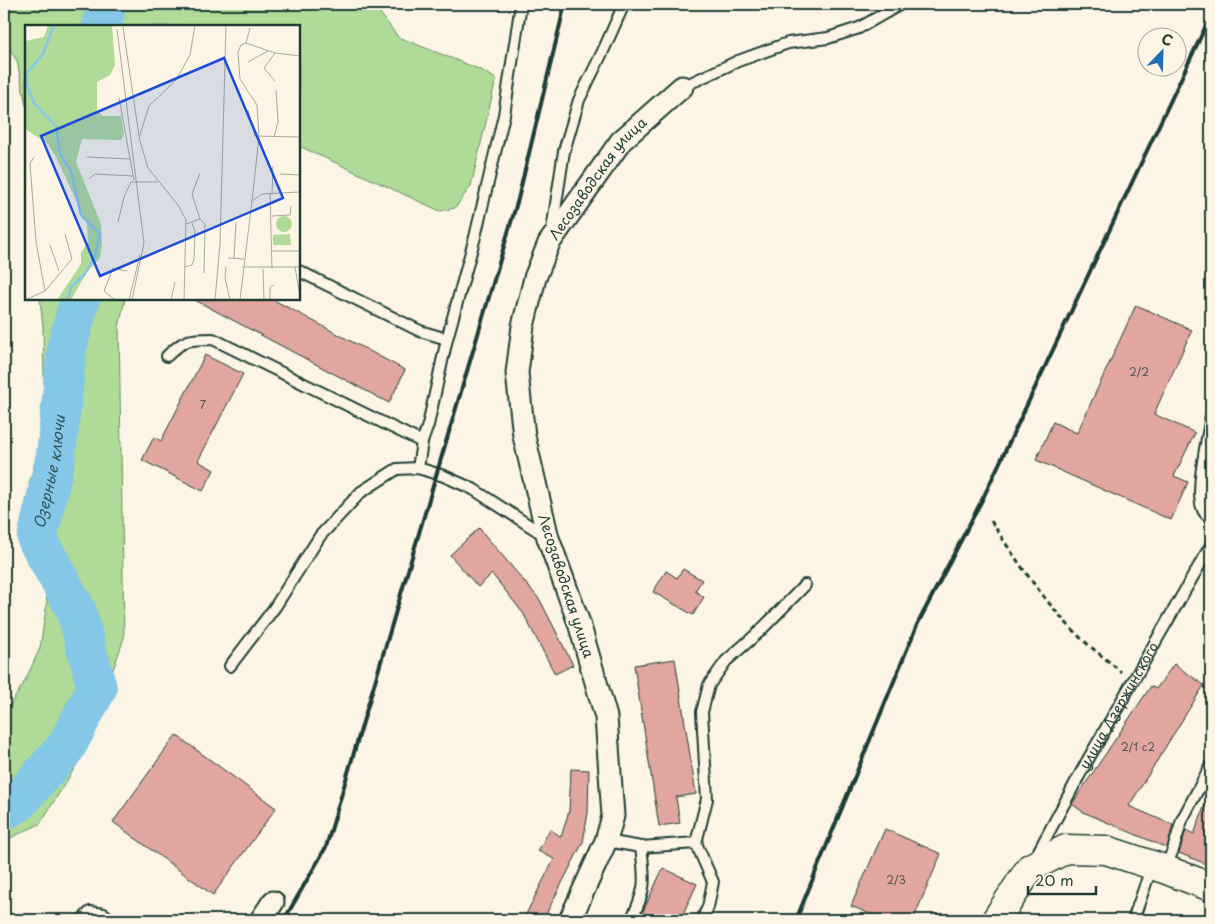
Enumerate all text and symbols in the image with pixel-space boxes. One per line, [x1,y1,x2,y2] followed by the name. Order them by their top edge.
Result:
[25,25,300,300] inset map
[1138,28,1188,78] north arrow
[1158,28,1176,51] text: С
[543,112,651,244] street label: Лесозаводская улица
[1129,363,1149,380] house number: 2/2
[200,396,206,413] house number: 7
[27,413,70,531] water label: Озерные ключи
[533,511,600,661] street label: Лесозаводская улица
[1074,638,1163,773] street label: улица Дзержинского
[1121,738,1155,755] house number: 2/1 с2
[1028,864,1095,896] scale bar
[1035,868,1074,891] text: 20 m
[886,871,906,888] house number: 2/3

